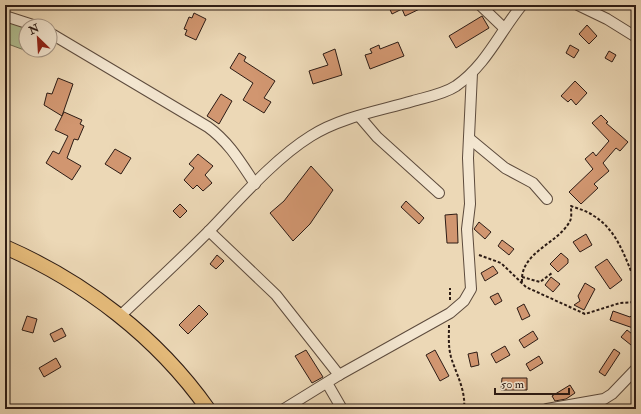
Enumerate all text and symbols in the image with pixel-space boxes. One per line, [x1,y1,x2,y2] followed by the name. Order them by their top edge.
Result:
[18,18,58,58] north arrow
[26,21,42,38] text: N
[495,370,569,396] scale bar
[501,377,525,392] text: 50 m

